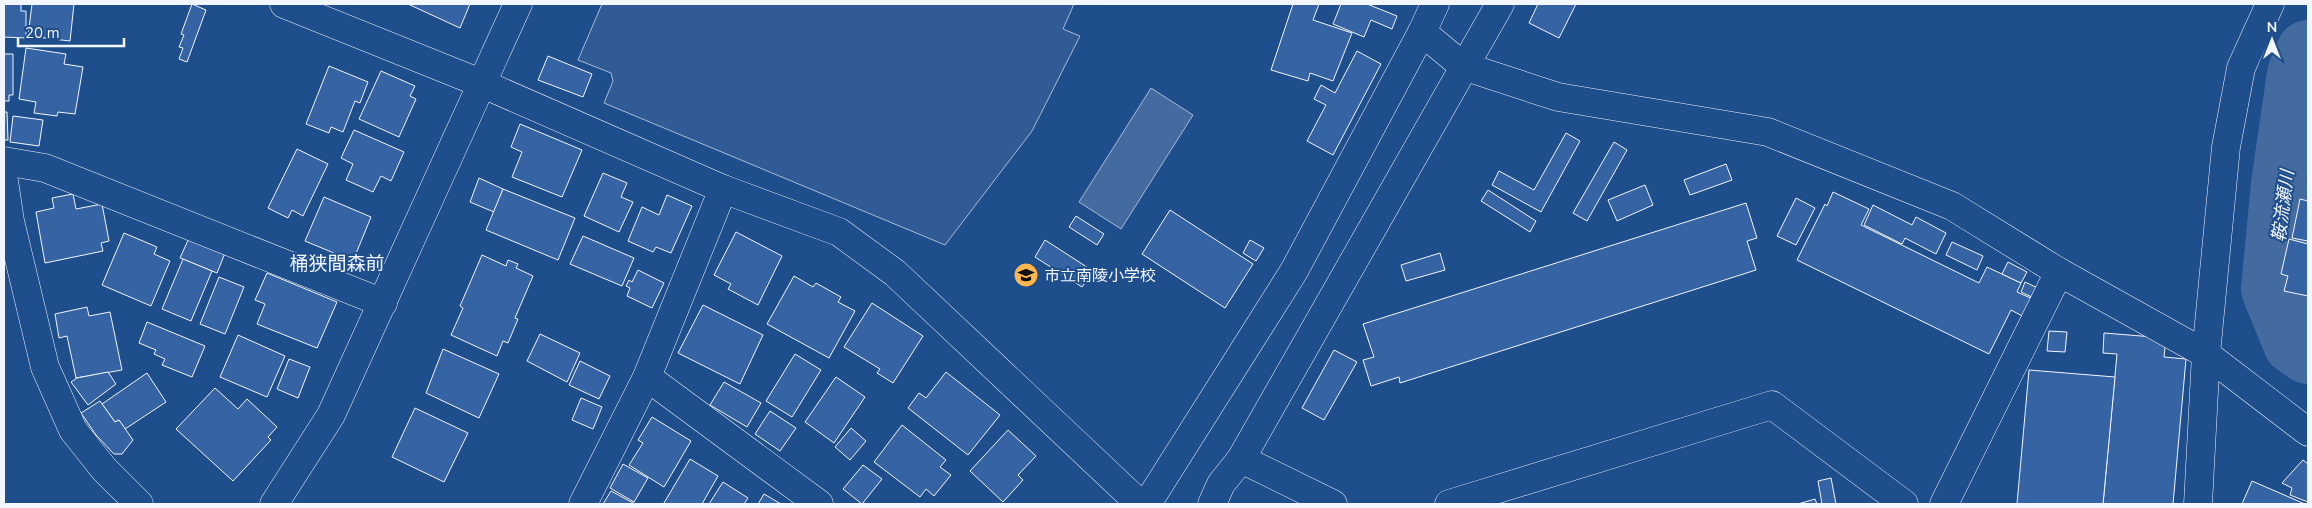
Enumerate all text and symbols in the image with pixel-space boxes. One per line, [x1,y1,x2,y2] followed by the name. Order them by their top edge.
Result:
[18,15,124,47] scale bar
[2247,15,2297,65] north arrow
[2267,18,2277,37] text: N
[25,23,60,43] text: 20 m
[2267,167,2300,243] water label: 鞍流瀬川
[289,251,385,277] district label: 桶狭間森前
[1013,262,1039,288] school or university icon: 市立南陵小学校
[1044,265,1156,287] place label: 市立南陵小学校

